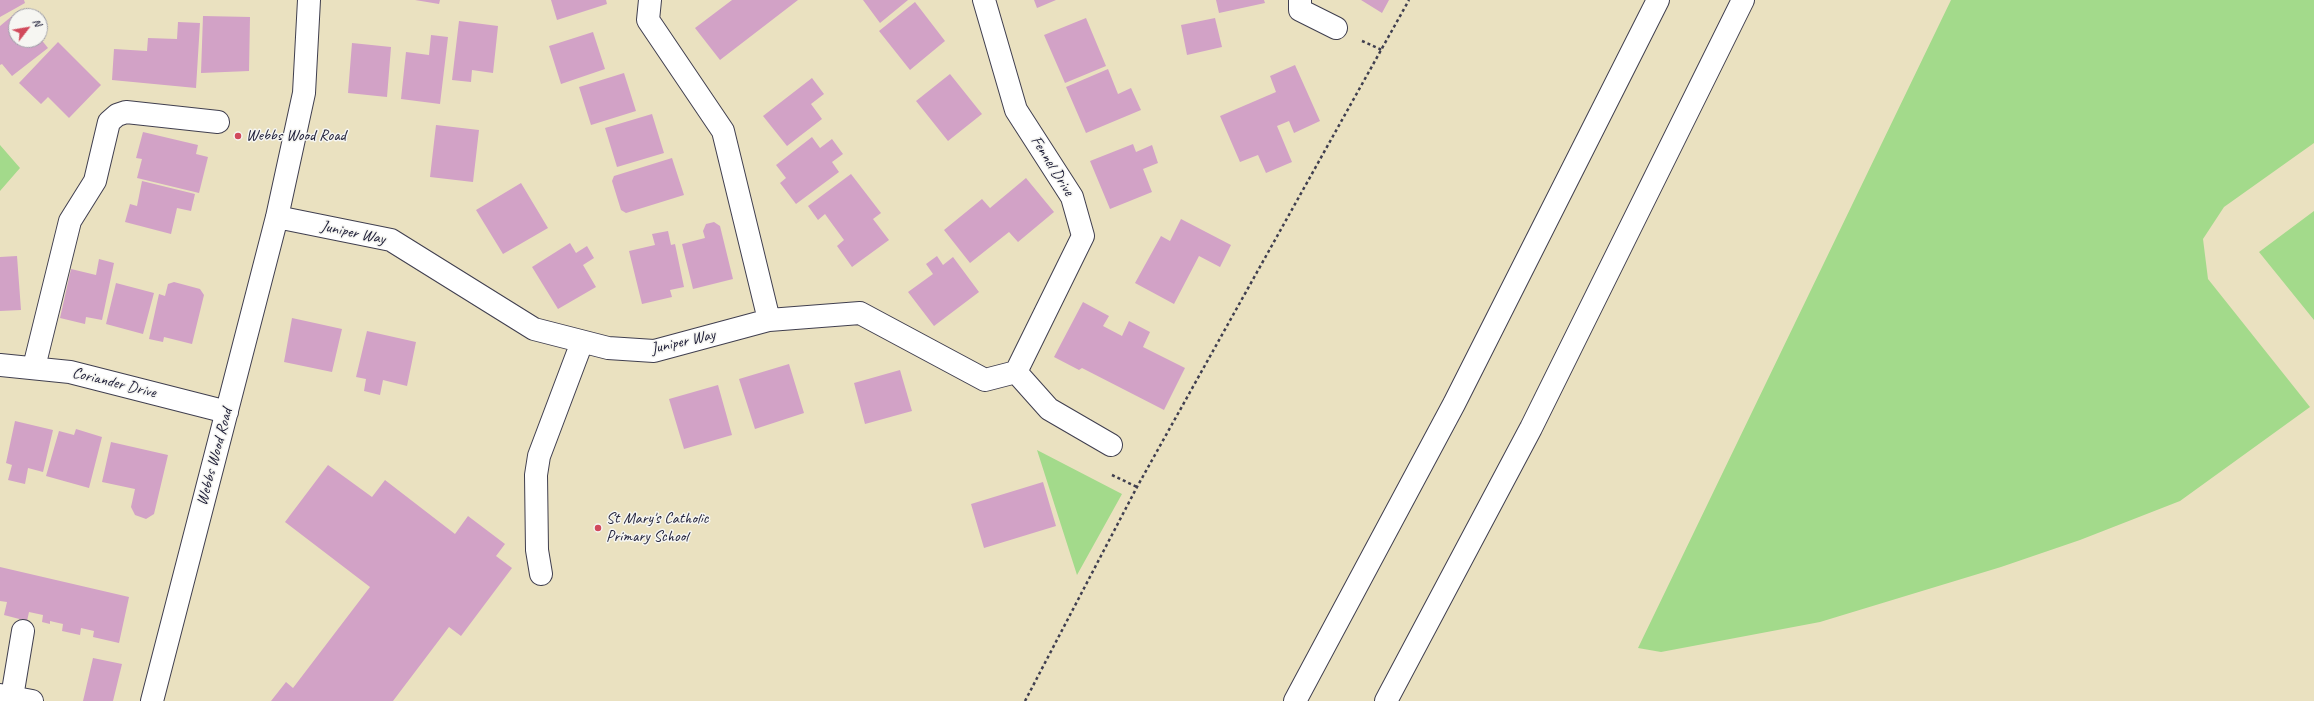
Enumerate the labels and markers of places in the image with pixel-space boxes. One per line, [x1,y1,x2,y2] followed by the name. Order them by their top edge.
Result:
[246,126,346,146] place label: Webbs Wood Road
[233,131,243,141] marker: Webbs Wood Road
[606,509,708,547] place label: St Mary's Catholic Primary School
[593,523,603,533] marker: St Mary's Catholic Primary School

